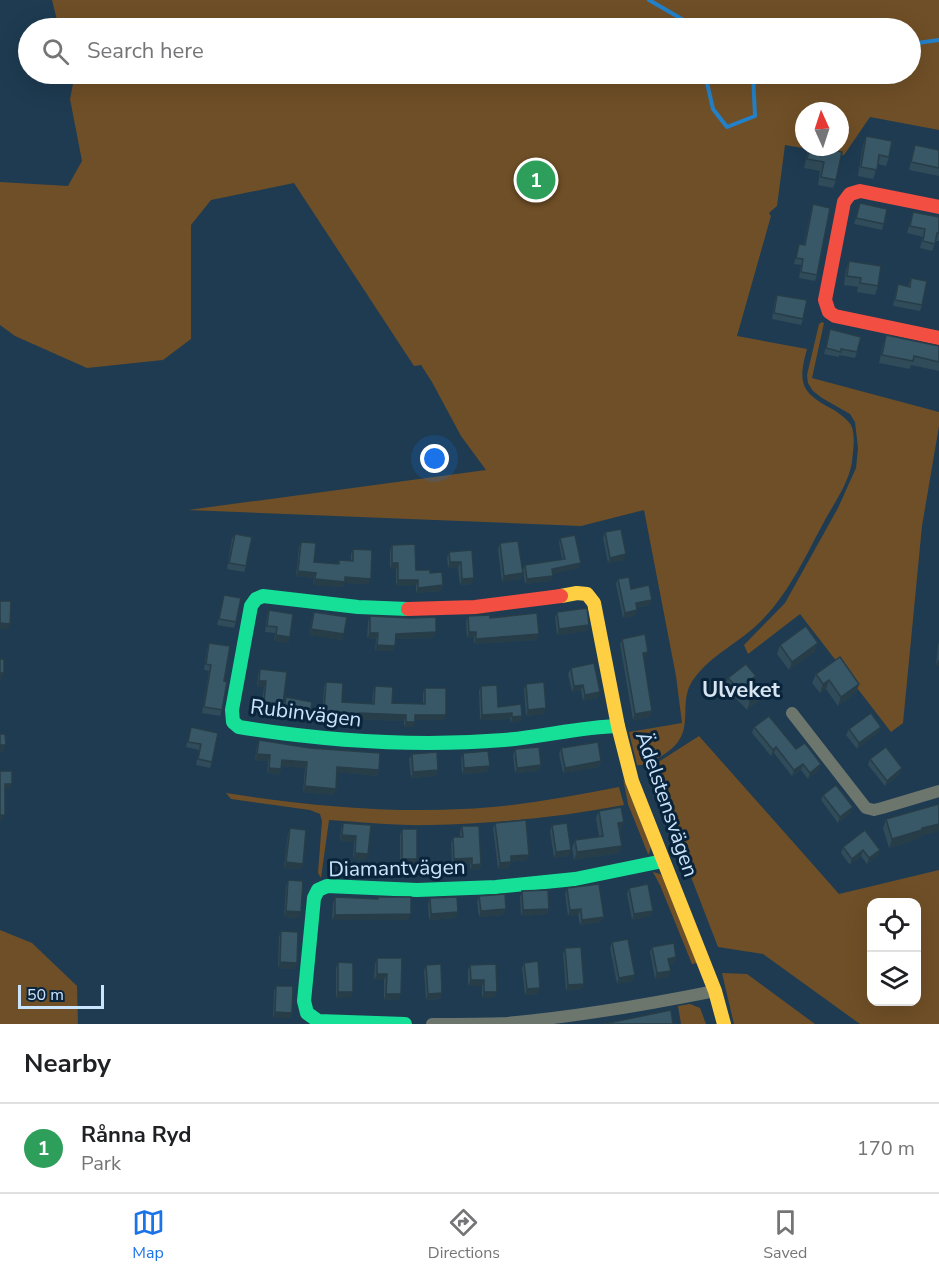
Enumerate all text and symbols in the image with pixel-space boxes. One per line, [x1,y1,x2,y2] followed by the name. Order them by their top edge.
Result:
[18,18,921,84] search box
[39,35,72,68] icon: search
[87,36,204,66] text: Search here
[795,102,849,156] north arrow
[516,158,556,202] pin: 1
[420,444,449,473] your location
[702,675,781,705] district label: Ulveket
[249,692,363,734] street label: Rubinvägen
[629,728,705,880] street label: Ädelstensvägen
[328,853,466,883] street label: Diamantvägen
[867,898,921,1006] map controls
[867,898,921,952] button: locate
[867,952,921,1006] button: layers
[18,982,104,1010] scale bar
[27,984,64,1006] text: 50 m
[24,1046,111,1081] text: Nearby
[81,1120,191,1150] text: Rånna Ryd
[38,1135,50,1162] text: 1
[857,1135,915,1162] text: 170 m
[81,1150,121,1177] text: Park
[132,1206,165,1264] tab: Map
[428,1206,500,1264] tab: Directions
[763,1206,807,1264] tab: Saved

